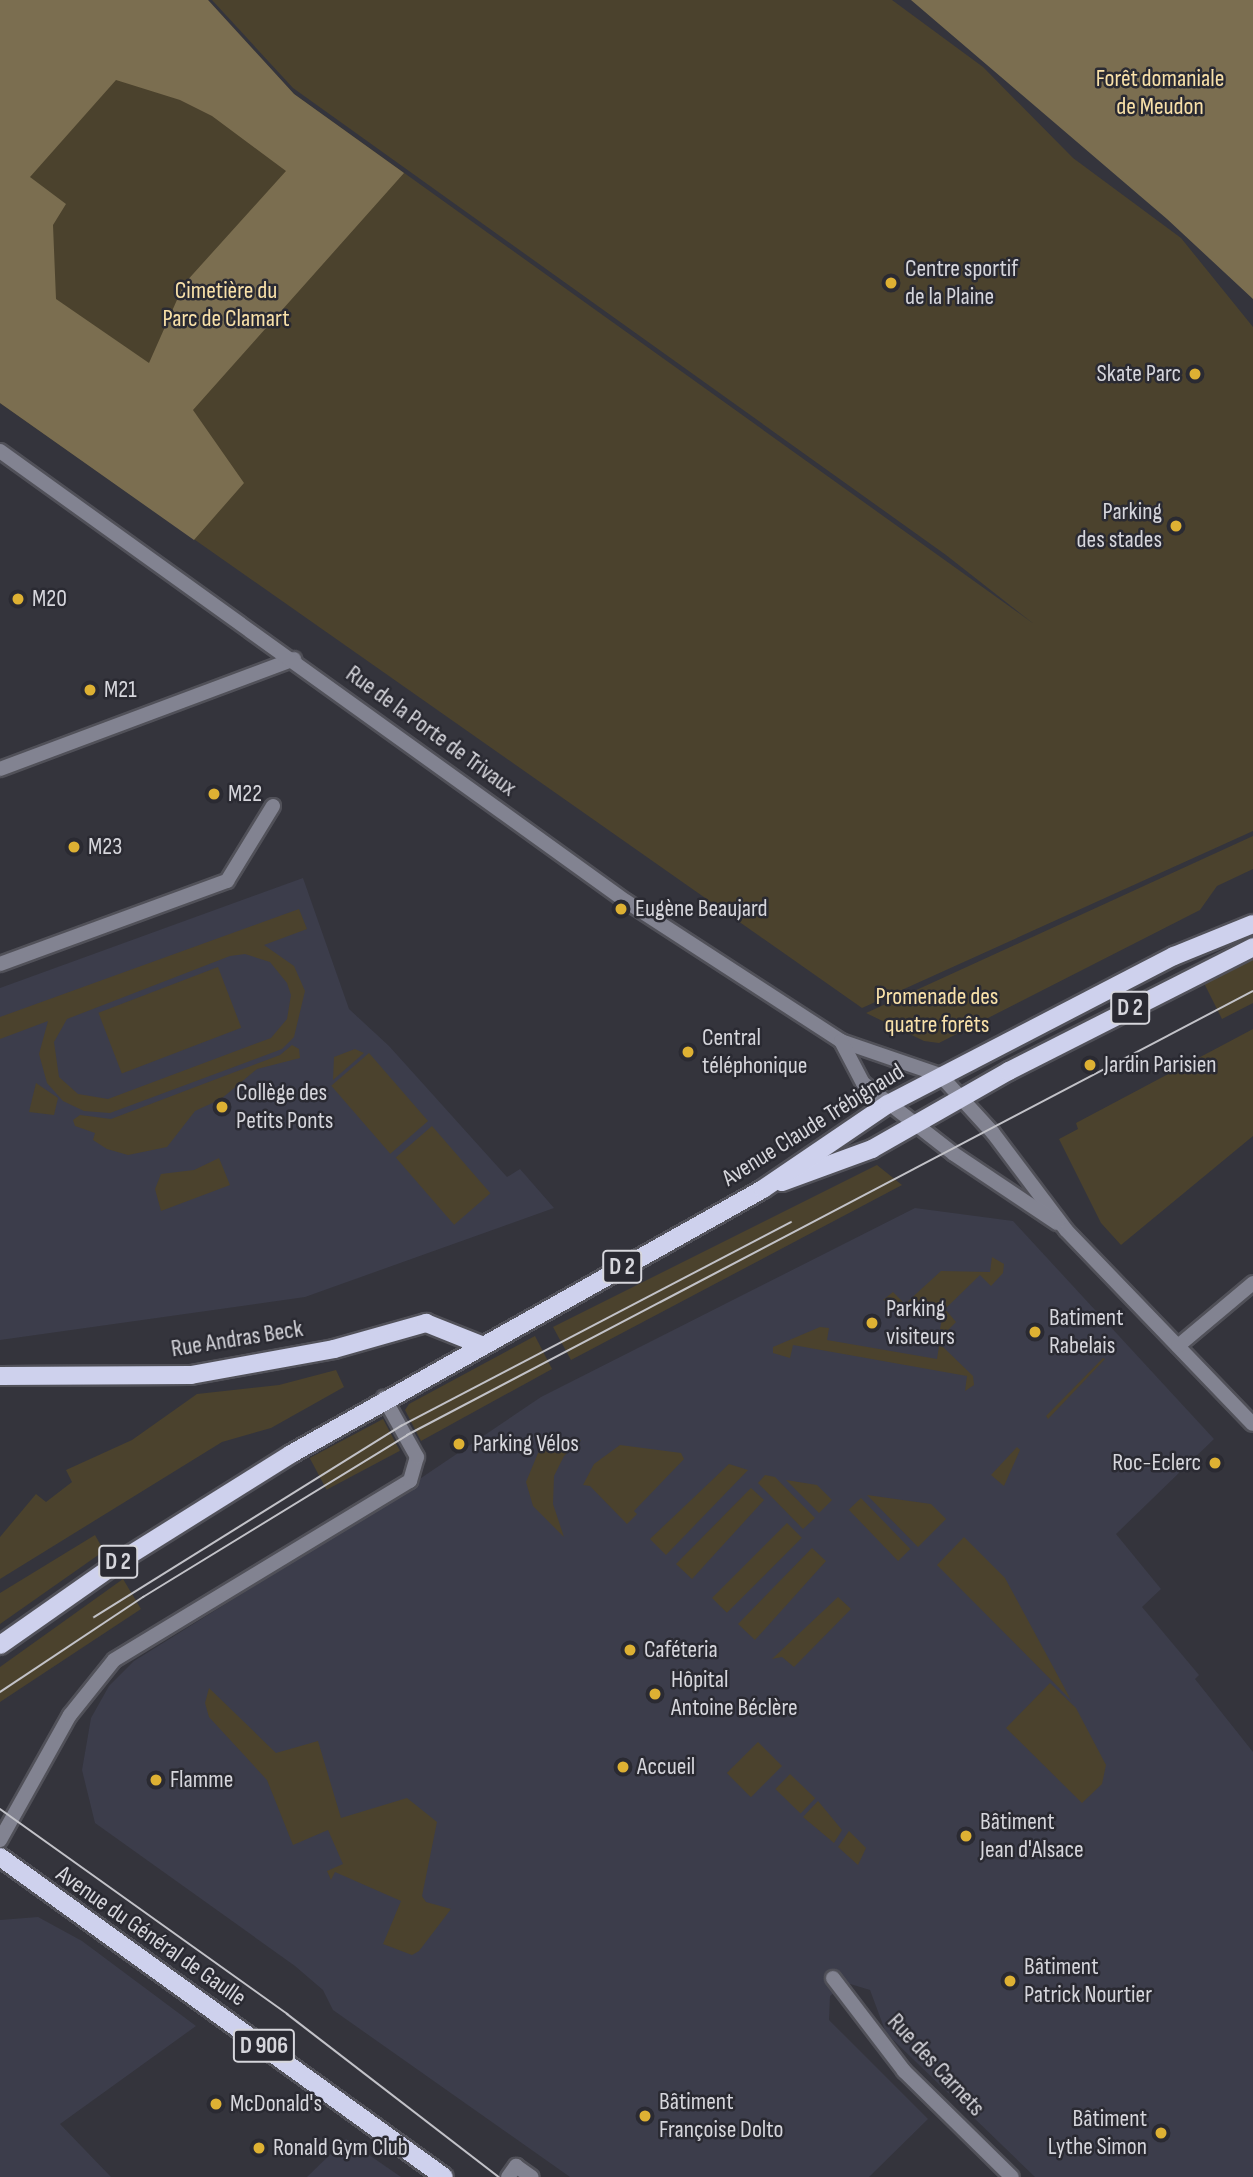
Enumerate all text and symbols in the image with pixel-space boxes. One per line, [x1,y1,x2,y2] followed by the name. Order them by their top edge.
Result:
[1096,65,1224,121] park label: Forêt domaniale de Meudon
[905,255,1018,311] place label: Centre sportif de la Plaine
[883,275,899,291] marker: Centre sportif de la Plaine
[163,277,289,333] park label: Cimetière du Parc de Clamart
[1097,360,1181,388] place label: Skate Parc
[1187,366,1203,382] marker: Skate Parc
[1077,498,1162,554] place label: Parking des stades
[1168,518,1184,534] marker: Parking des stades
[32,585,67,613] place label: M20
[10,591,26,607] marker: M20
[340,660,522,802] street label: Rue de la Porte de Trivaux
[104,676,137,704] place label: M21
[82,682,98,698] marker: M21
[228,780,262,808] place label: M22
[206,786,222,802] marker: M22
[88,833,122,861] place label: M23
[66,839,82,855] marker: M23
[635,895,767,923] place label: Eugène Beaujard
[613,901,629,917] marker: Eugène Beaujard
[876,983,998,1039] park label: Promenade des quatre forêts
[1109,988,1151,1028] road number: D 2
[702,1024,807,1080] place label: Central téléphonique
[680,1044,696,1060] marker: Central téléphonique
[1104,1051,1217,1079] place label: Jardin Parisien
[717,1057,909,1193] street label: Avenue Claude Trébignaud
[1082,1057,1098,1073] marker: Jardin Parisien
[236,1079,333,1135] place label: Collège des Petits Ponts
[214,1099,230,1115] marker: Collège des Petits Ponts
[601,1248,643,1286] road number: D 2
[886,1295,955,1351] place label: Parking visiteurs
[1049,1304,1124,1360] place label: Batiment Rabelais
[169,1314,305,1364] street label: Rue Andras Beck
[864,1315,880,1331] marker: Parking visiteurs
[1027,1324,1043,1340] marker: Batiment Rabelais
[473,1430,579,1458] place label: Parking Vélos
[451,1436,467,1452] marker: Parking Vélos
[1112,1449,1201,1477] place label: Roc-Eclerc
[1207,1455,1223,1471] marker: Roc-Eclerc
[97,1542,139,1582] road number: D 2
[644,1636,718,1664] place label: Caféteria
[622,1642,638,1658] marker: Caféteria
[671,1666,798,1722] place label: Hôpital Antoine Béclère
[645,1684,665,1704] marker: Hôpital Antoine Béclère
[637,1753,695,1781] place label: Accueil
[615,1759,631,1775] marker: Accueil
[170,1766,233,1794] place label: Flamme
[148,1772,164,1788] marker: Flamme
[980,1808,1084,1864] place label: Bâtiment Jean d'Alsace
[958,1828,974,1844] marker: Bâtiment Jean d'Alsace
[51,1860,251,2012] street label: Avenue du Général de Gaulle
[1024,1953,1152,2009] place label: Bâtiment Patrick Nourtier
[1002,1973,1018,1989] marker: Bâtiment Patrick Nourtier
[881,2008,991,2122] street label: Rue des Carnets
[232,2026,296,2066] road number: D 906
[659,2088,783,2144] place label: Bâtiment Françoise Dolto
[230,2090,322,2118] place label: McDonald's
[208,2096,224,2112] marker: McDonald's
[1048,2105,1147,2161] place label: Bâtiment Lythe Simon
[637,2108,653,2124] marker: Bâtiment Françoise Dolto
[1153,2125,1169,2141] marker: Bâtiment Lythe Simon
[273,2134,408,2162] place label: Ronald Gym Club
[251,2140,267,2156] marker: Ronald Gym Club

